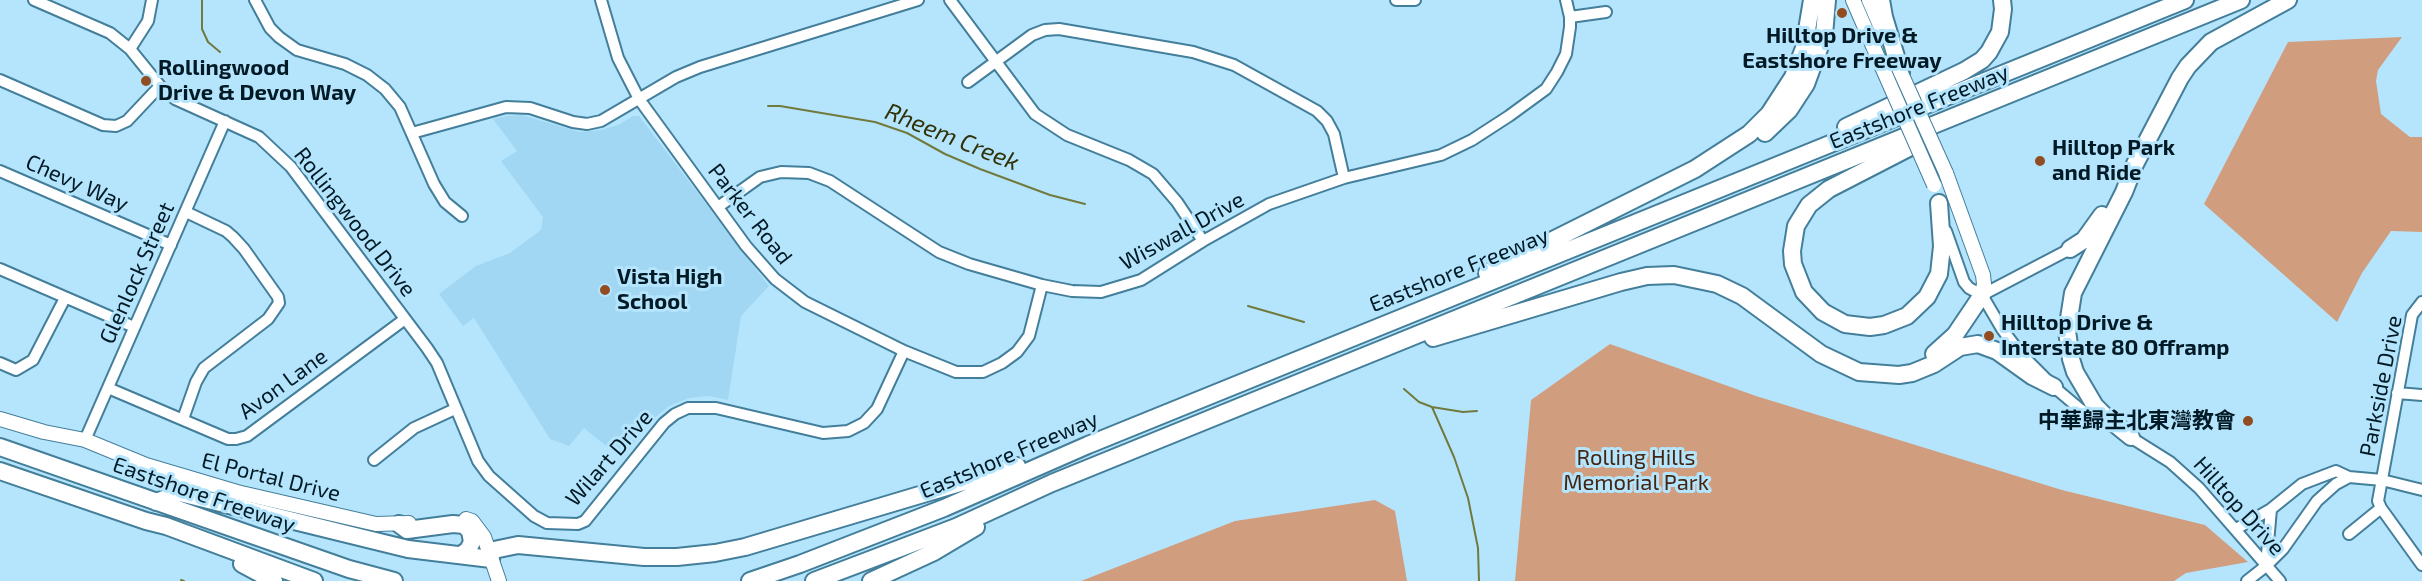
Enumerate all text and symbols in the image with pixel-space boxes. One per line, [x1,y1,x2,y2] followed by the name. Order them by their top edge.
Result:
[1835,6,1849,20] marker: Hilltop Drive & Eastshore Freeway
[1742,23,1942,74] place label: Hilltop Drive & Eastshore Freeway
[158,55,356,106] place label: Rollingwood Drive & Devon Way
[1825,59,2013,155] street label: Eastshore Freeway
[139,74,153,88] marker: Rollingwood Drive & Devon Way
[881,97,1023,177] water label: Rheem Creek
[2052,135,2175,186] place label: Hilltop Park and Ride
[288,142,422,302] street label: Rollingwood Drive
[22,149,132,217] street label: Chevy Way
[2033,154,2047,168] marker: Hilltop Park and Ride
[702,158,798,270] street label: Parker Road
[1115,186,1249,276] street label: Wiswall Drive
[94,198,180,348] street label: Glenlock Street
[1365,222,1553,318] street label: Eastshore Freeway
[617,264,722,316] place label: Vista High School
[598,283,612,297] marker: Vista High School
[2001,310,2229,362] place label: Hilltop Drive & Interstate 80 Offramp
[2354,313,2408,459] street label: Parkside Drive
[1982,329,1996,343] marker: Hilltop Drive & Interstate 80 Offramp
[234,343,332,425] street label: Avon Lane
[560,404,658,512] street label: Wilart Drive
[916,406,1102,504] street label: Eastshore Freeway
[2038,408,2236,434] place label: 中華歸主北東灣教會
[2241,414,2255,428] marker: 中華歸主北東灣教會
[1563,445,1709,496] park label: Rolling Hills Memorial Park
[199,447,343,507] street label: El Portal Drive
[109,451,299,539] street label: Eastshore Freeway
[2188,451,2290,561] street label: Hilltop Drive

